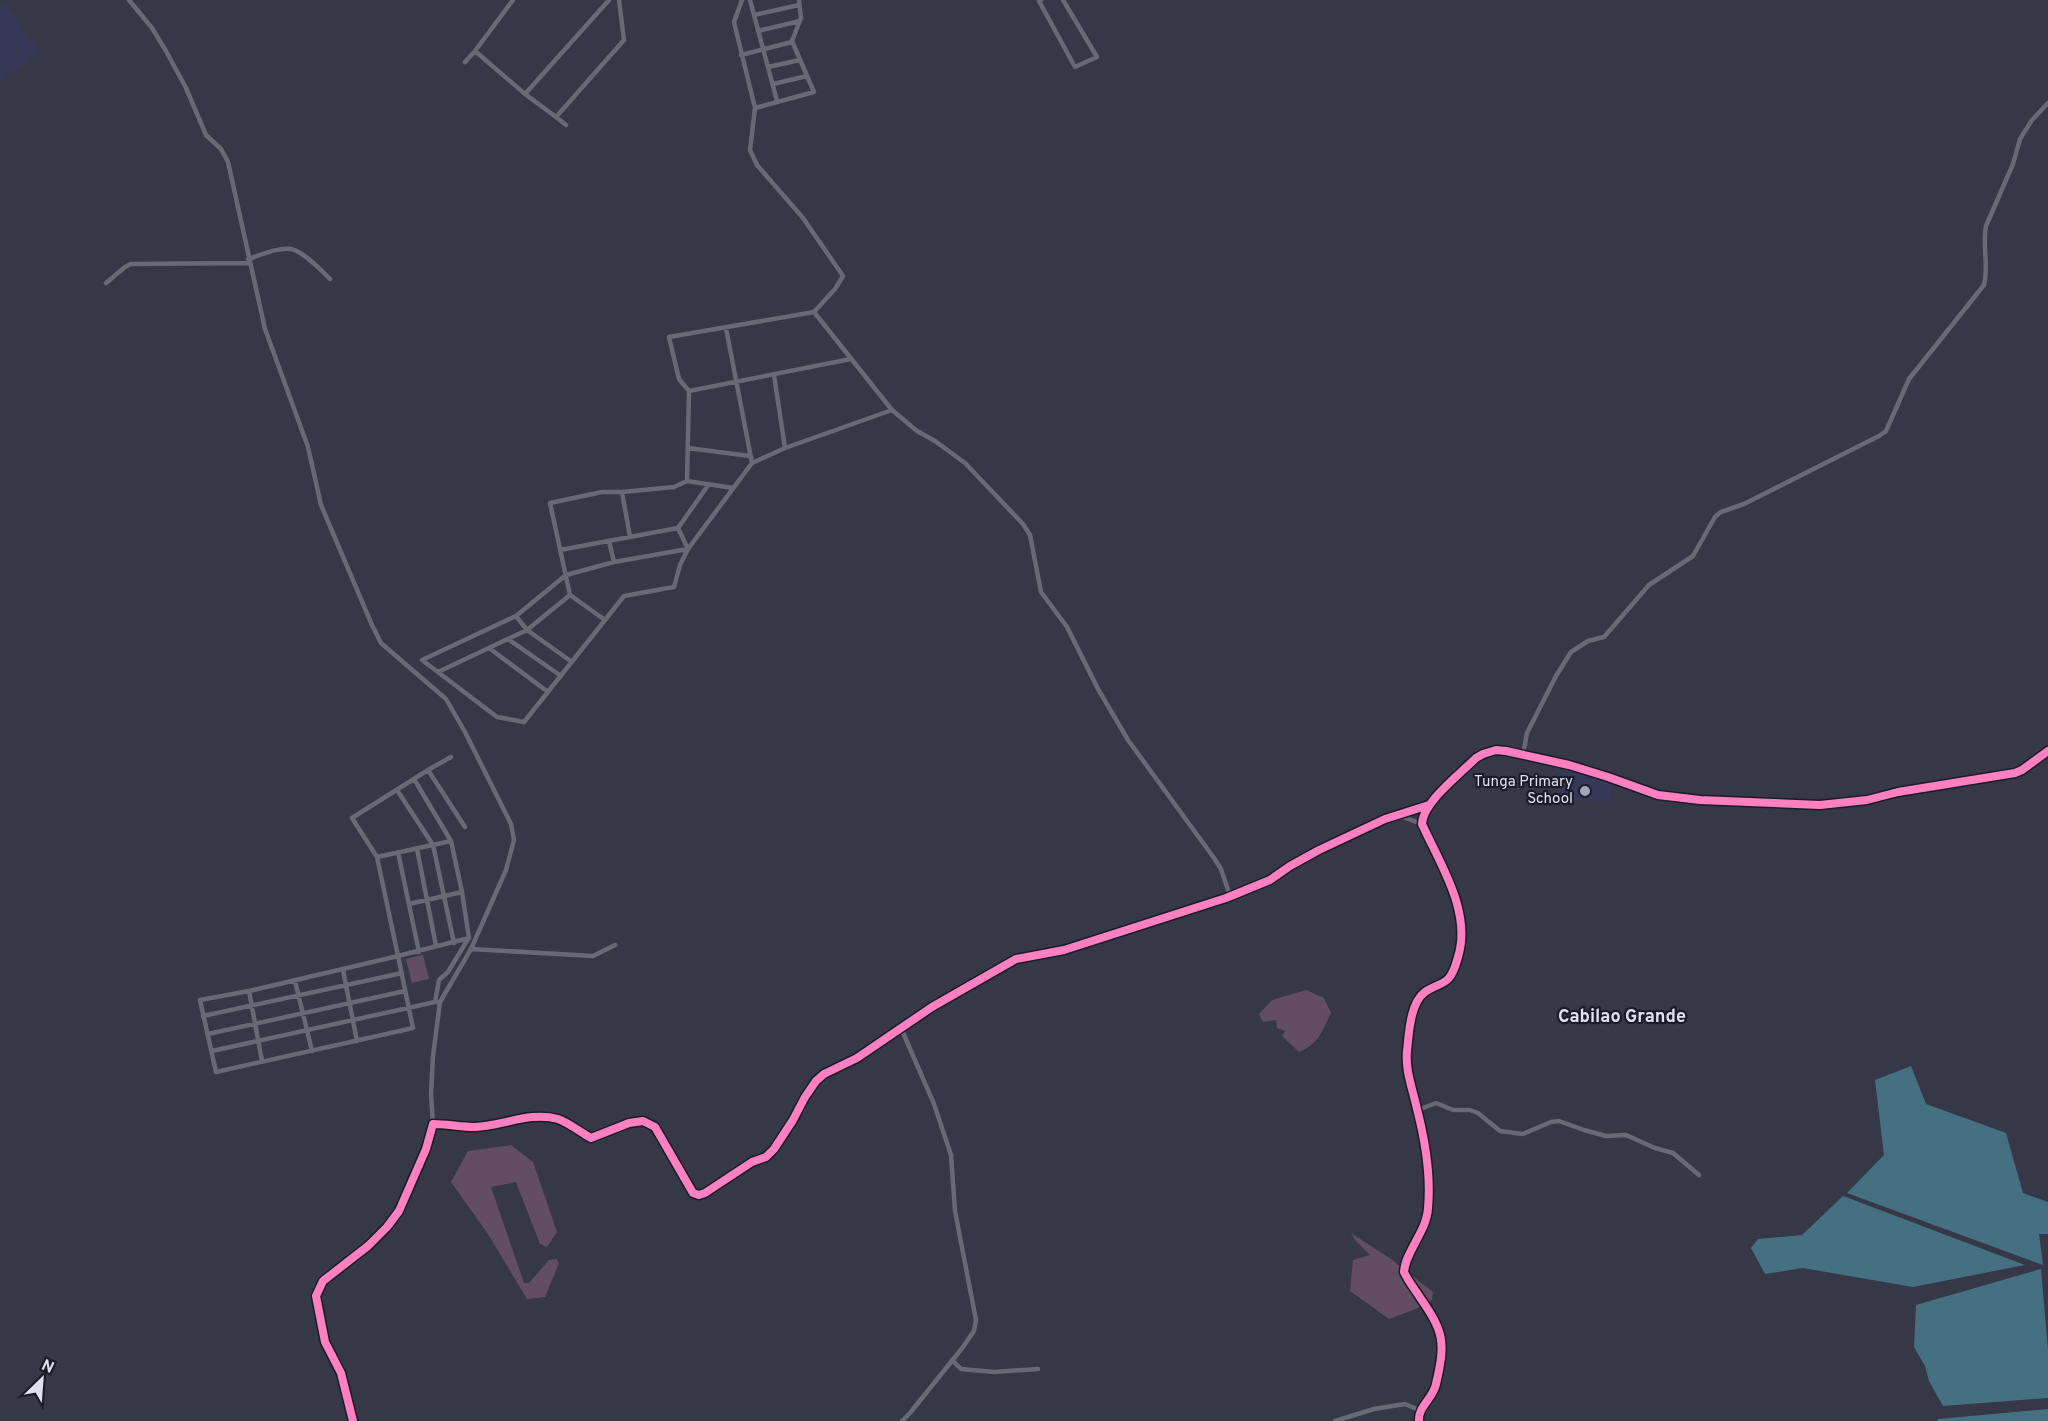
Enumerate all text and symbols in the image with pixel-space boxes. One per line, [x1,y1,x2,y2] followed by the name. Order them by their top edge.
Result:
[1474,773,1573,809] place label: Tunga Primary School
[1578,784,1592,798] marker: Tunga Primary School
[1558,1006,1686,1029] district label: Cabilao Grande
[12,1349,72,1409] north arrow
[38,1356,57,1379] text: N

